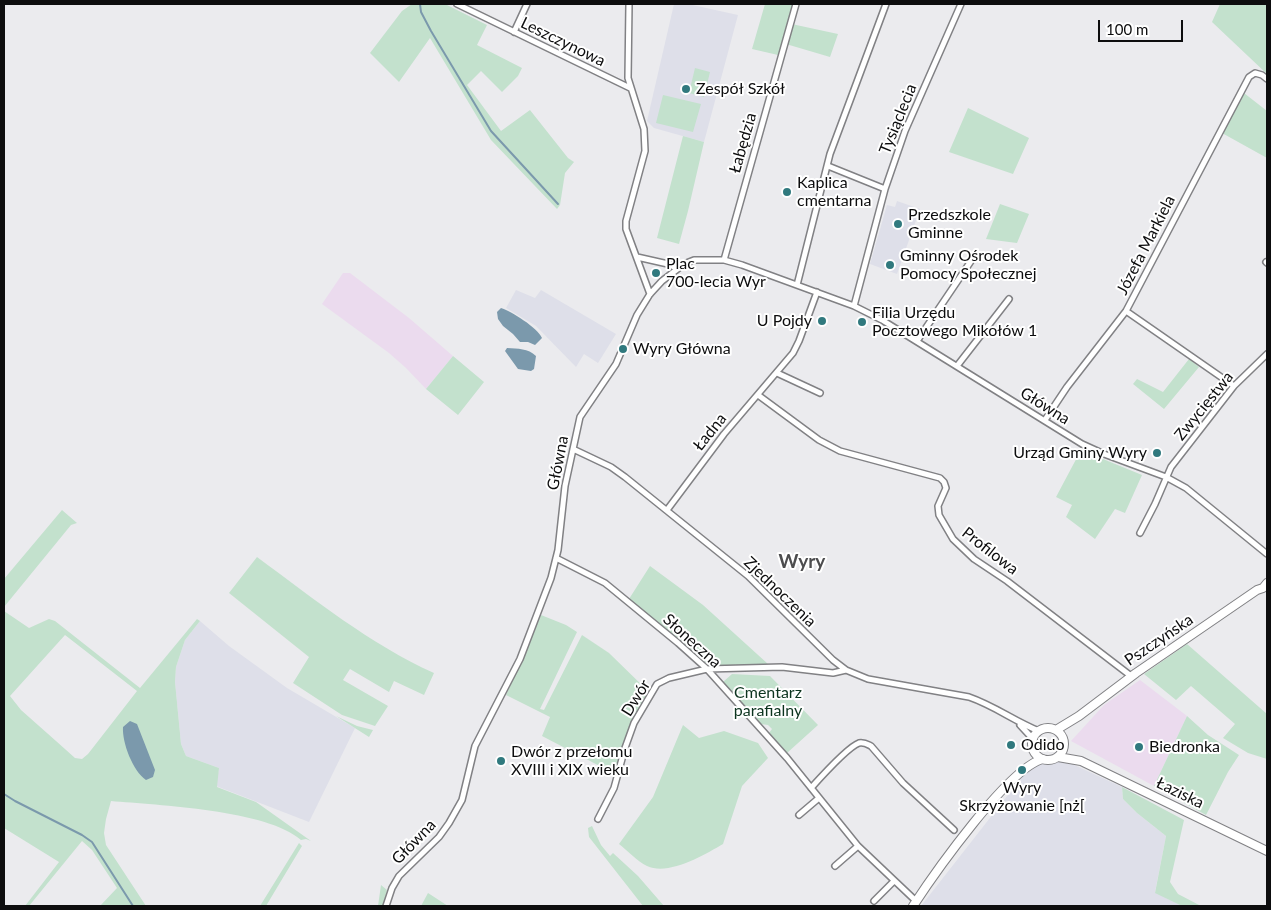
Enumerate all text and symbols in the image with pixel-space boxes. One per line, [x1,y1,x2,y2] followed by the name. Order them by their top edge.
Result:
[1101,10,1186,42] scale bar
[518,13,608,71] street label: Leszczynowa
[1106,20,1148,38] text: 100 m
[696,79,785,99] place label: Zespół Szkół
[875,81,921,157] street label: Tysiąclecia
[680,83,692,95] marker: Zespół Szkół
[725,111,761,175] street label: Łabędzia
[797,173,871,211] place label: Kaplica cmentarna
[781,186,793,198] marker: Kaplica cmentarna
[1113,192,1179,298] street label: Józefa Markiela
[908,205,991,243] place label: Przedszkole Gminne
[892,218,904,230] marker: Przedszkole Gminne
[900,246,1036,284] place label: Gminny Ośrodek Pomocy Społecznej
[666,254,766,292] place label: Plac 700-lecia Wyr
[884,259,896,271] marker: Gminny Ośrodek Pomocy Społecznej
[650,267,662,279] marker: Plac 700-lecia Wyr
[872,303,1037,341] place label: Filia Urzędu Pocztowego Mikołów 1
[757,311,812,331] place label: U Pojdy
[816,315,828,327] marker: U Pojdy
[856,316,868,328] marker: Filia Urzędu Pocztowego Mikołów 1
[633,339,731,359] place label: Wyry Główna
[617,343,629,355] marker: Wyry Główna
[1170,368,1238,444] street label: Zwycięstwa
[1017,383,1073,429] street label: Główna
[689,410,731,454] street label: Ładna
[543,434,573,492] street label: Główna
[1013,443,1147,463] place label: Urząd Gminy Wyry
[1151,447,1163,459] marker: Urząd Gminy Wyry
[958,523,1022,579] street label: Profilowa
[779,551,825,573] district label: Wyry
[740,553,820,631] street label: Zjednoczenia
[659,610,725,672] street label: Słoneczna
[1121,610,1197,670] street label: Pszczyńska
[617,676,655,720] street label: Dwór
[734,683,802,721] park label: Cmentarz parafialny
[1021,735,1065,755] place label: Odido
[1149,737,1220,757] place label: Biedronka
[1005,739,1017,751] marker: Odido
[1133,741,1145,753] marker: Biedronka
[511,742,632,780] place label: Dwór z przełomu XVIII i XIX wieku
[495,755,507,767] marker: Dwór z przełomu XVIII i XIX wieku
[1016,764,1028,776] marker: Wyry Skrzyżowanie [nż[
[1153,773,1207,813] street label: Łaziska
[959,778,1085,816] place label: Wyry Skrzyżowanie [nż[
[388,816,440,868] street label: Główna

